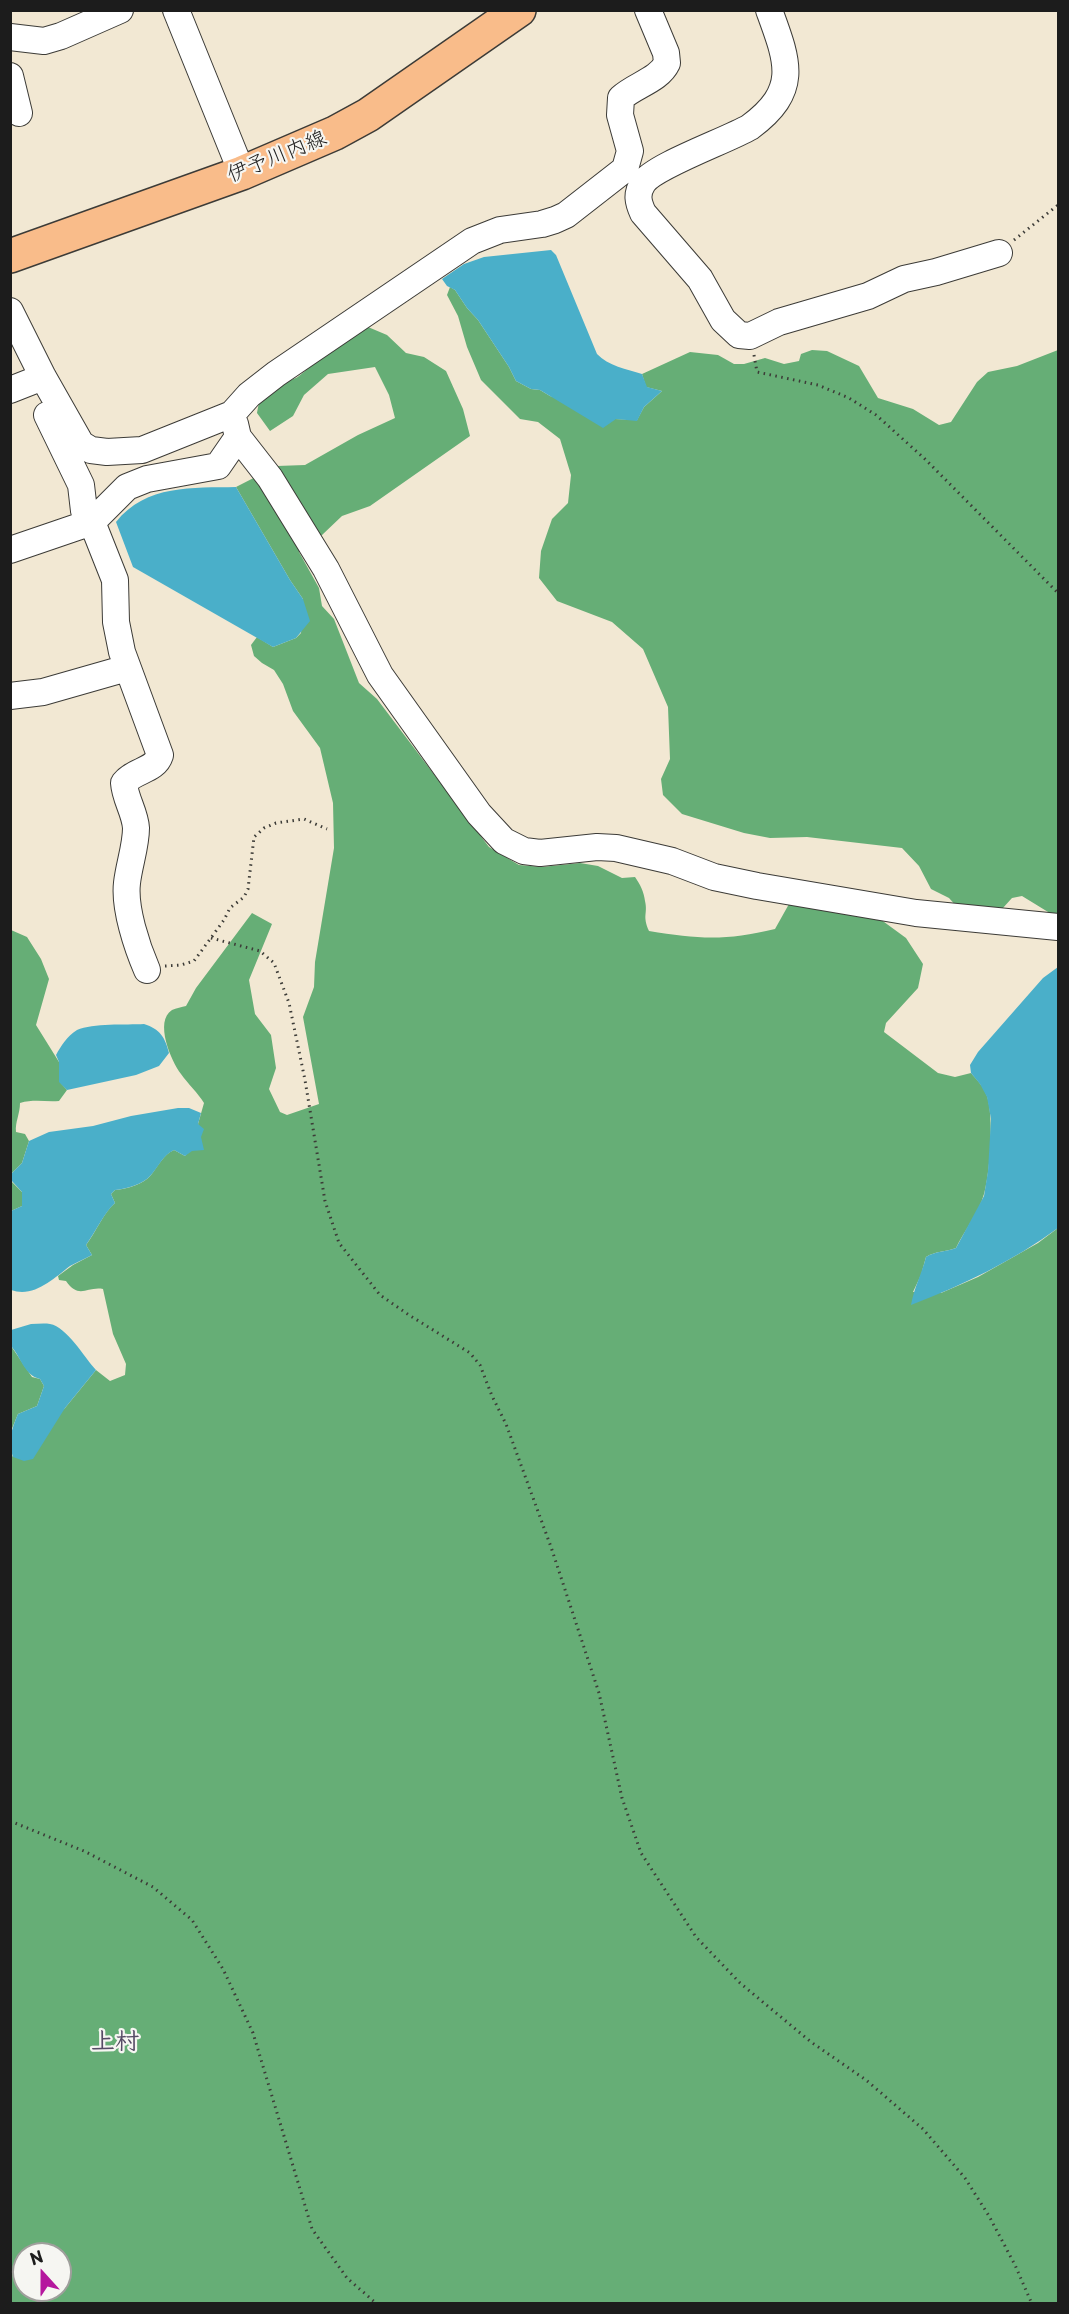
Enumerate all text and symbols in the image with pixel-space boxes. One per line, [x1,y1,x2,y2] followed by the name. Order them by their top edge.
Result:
[224,126,330,188] street label: 伊予川内線
[91,2028,139,2056] district label: 上村
[12,2242,72,2302] north arrow
[26,2244,46,2271] text: N

